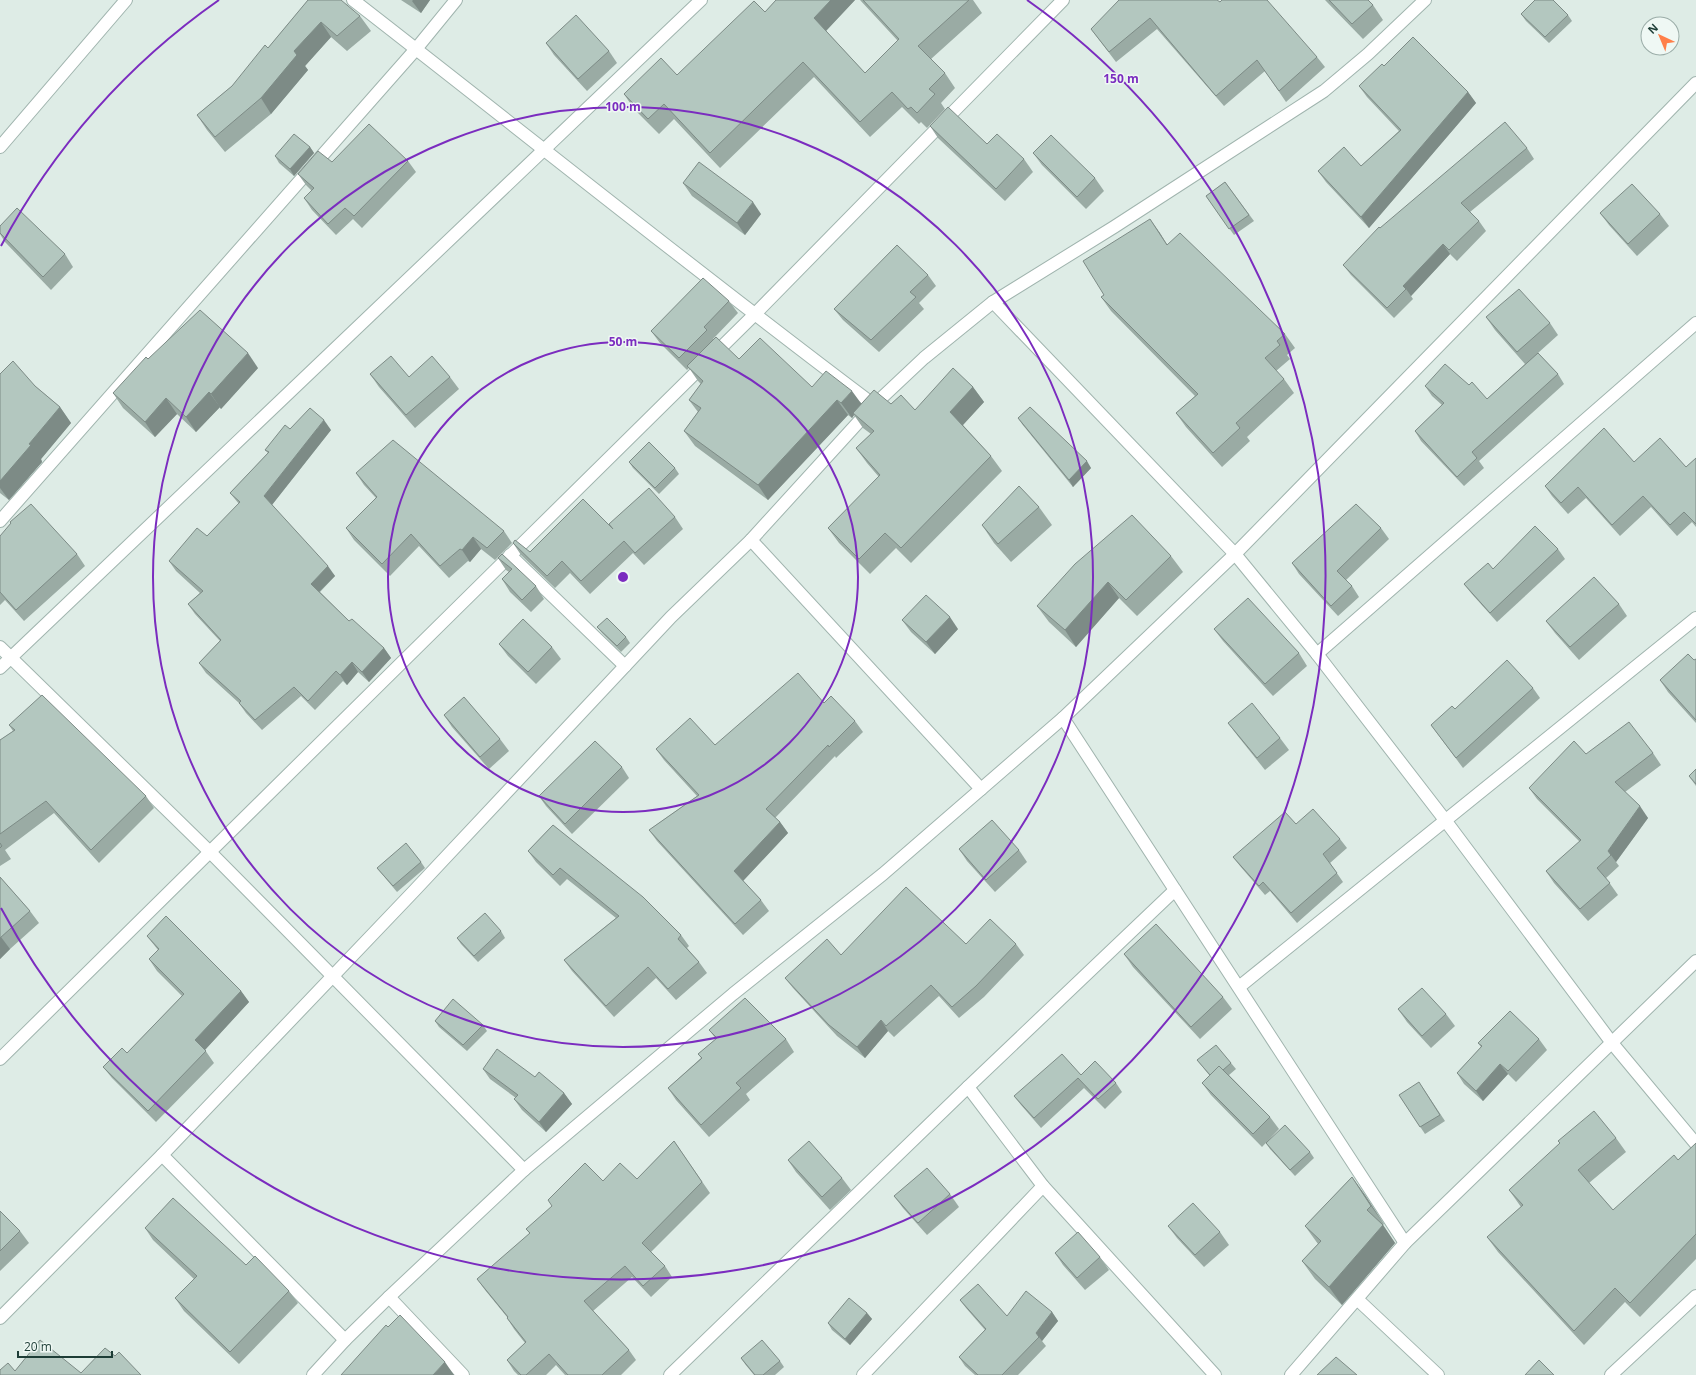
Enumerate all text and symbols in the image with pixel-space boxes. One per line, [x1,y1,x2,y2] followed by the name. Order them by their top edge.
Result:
[1640,16,1680,56] north arrow
[1644,20,1661,37] text: N
[1103,70,1139,87] text: 150 m
[605,98,641,115] text: 100 m
[609,333,637,350] text: 50 m
[616,570,630,584] centre of rings
[18,1333,112,1359] scale bar
[24,1338,52,1355] text: 20 m

